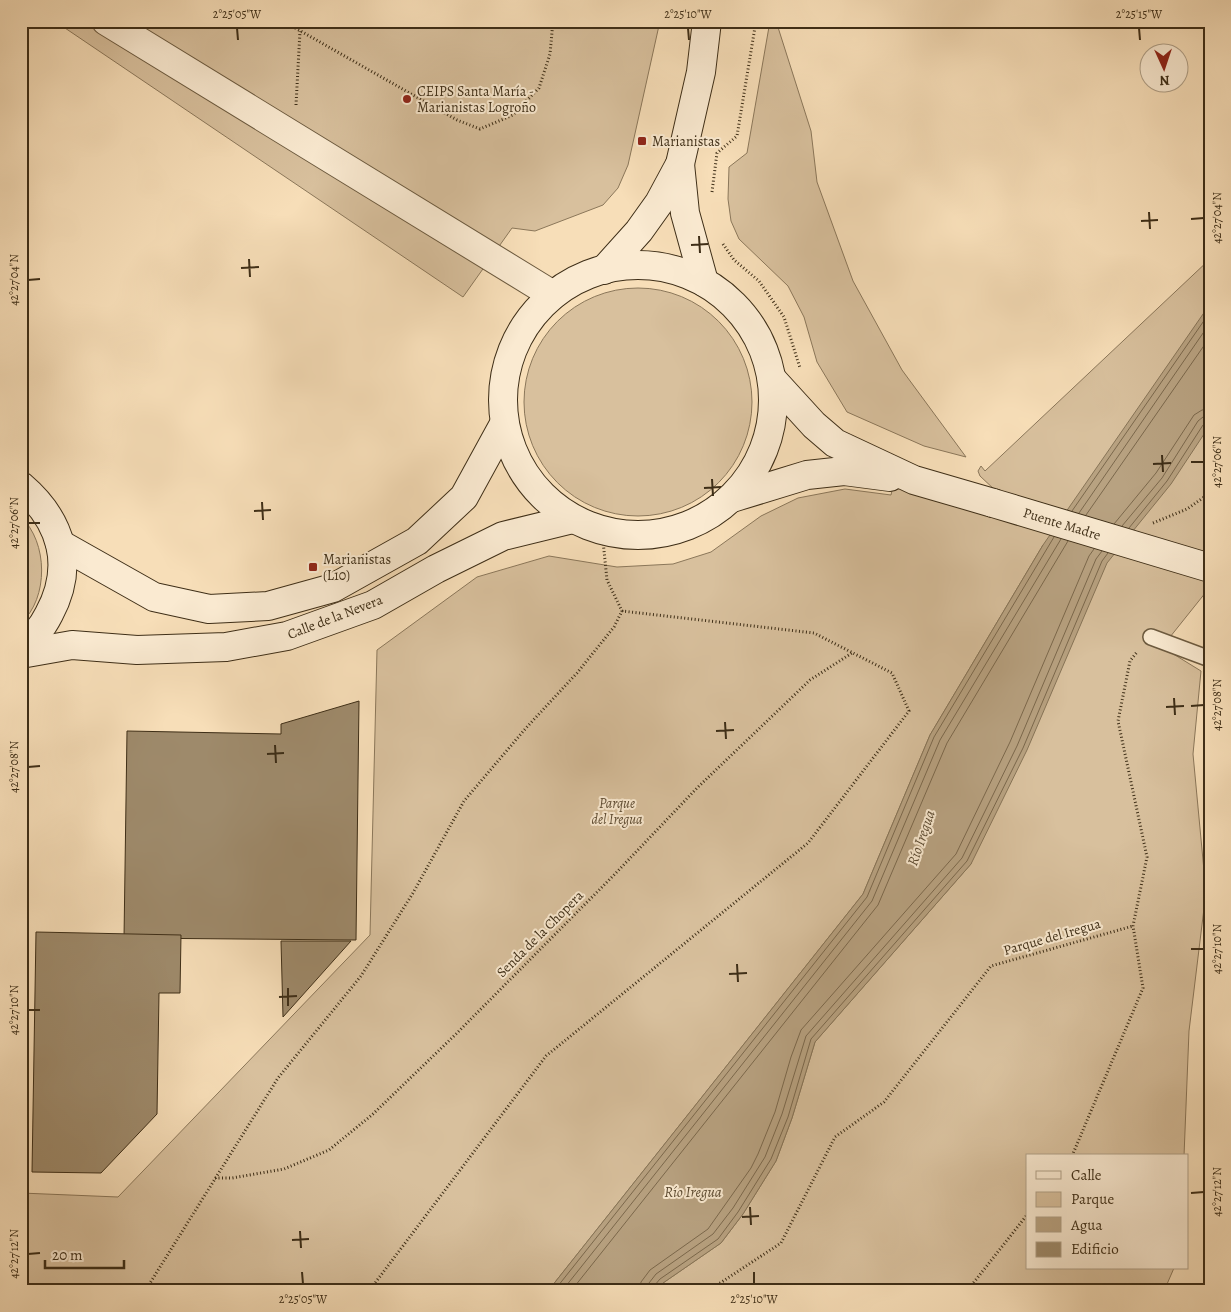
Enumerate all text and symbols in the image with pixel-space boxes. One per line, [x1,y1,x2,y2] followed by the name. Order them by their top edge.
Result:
[213,6,262,22] text: 2°25'05"W
[664,6,713,22] text: 2°25'10"W
[1116,6,1163,22] text: 2°25'15"W
[1138,42,1188,92] north arrow
[1159,71,1170,90] text: N
[417,82,536,117] place label: CEIPS Santa María - Marianistas Logroño
[401,93,413,105] marker: CEIPS Santa María - Marianistas Logroño
[652,132,720,151] place label: Marianistas
[636,135,648,147] marker: Marianistas
[1209,192,1225,244] text: 42°27'04"N
[6,254,22,306] text: 42°27'04"N
[1209,436,1225,488] text: 42°27'06"N
[6,497,22,549] text: 42°27'06"N
[1021,503,1103,545] street label: Puente Madre
[323,550,391,585] place label: Marianistas (L10)
[307,561,319,573] marker: Marianistas (L10)
[285,590,386,644] street label: Calle de la Nevera
[1209,679,1225,731] text: 42°27'08"N
[6,741,22,793] text: 42°27'08"N
[591,794,643,829] park label: Parque del Iregua
[902,808,940,868] water label: Río Iregua
[492,886,588,982] street label: Senda de la Chopera
[1001,914,1103,960] street label: Parque del Iregua
[1209,923,1225,974] text: 42°27'10"N
[6,984,22,1035] text: 42°27'10"N
[1026,1154,1188,1270] legend
[1071,1165,1102,1185] text: Calle
[1209,1167,1225,1217] text: 42°27'12"N
[664,1182,722,1202] water label: Río Iregua
[1071,1189,1114,1209] text: Parque
[1070,1215,1102,1235] text: Agua
[6,1229,22,1279] text: 42°27'12"N
[45,1237,124,1269] scale bar
[1071,1239,1119,1259] text: Edificio
[52,1245,83,1265] text: 20 m
[279,1291,328,1307] text: 2°25'05"W
[730,1291,779,1307] text: 2°25'10"W

